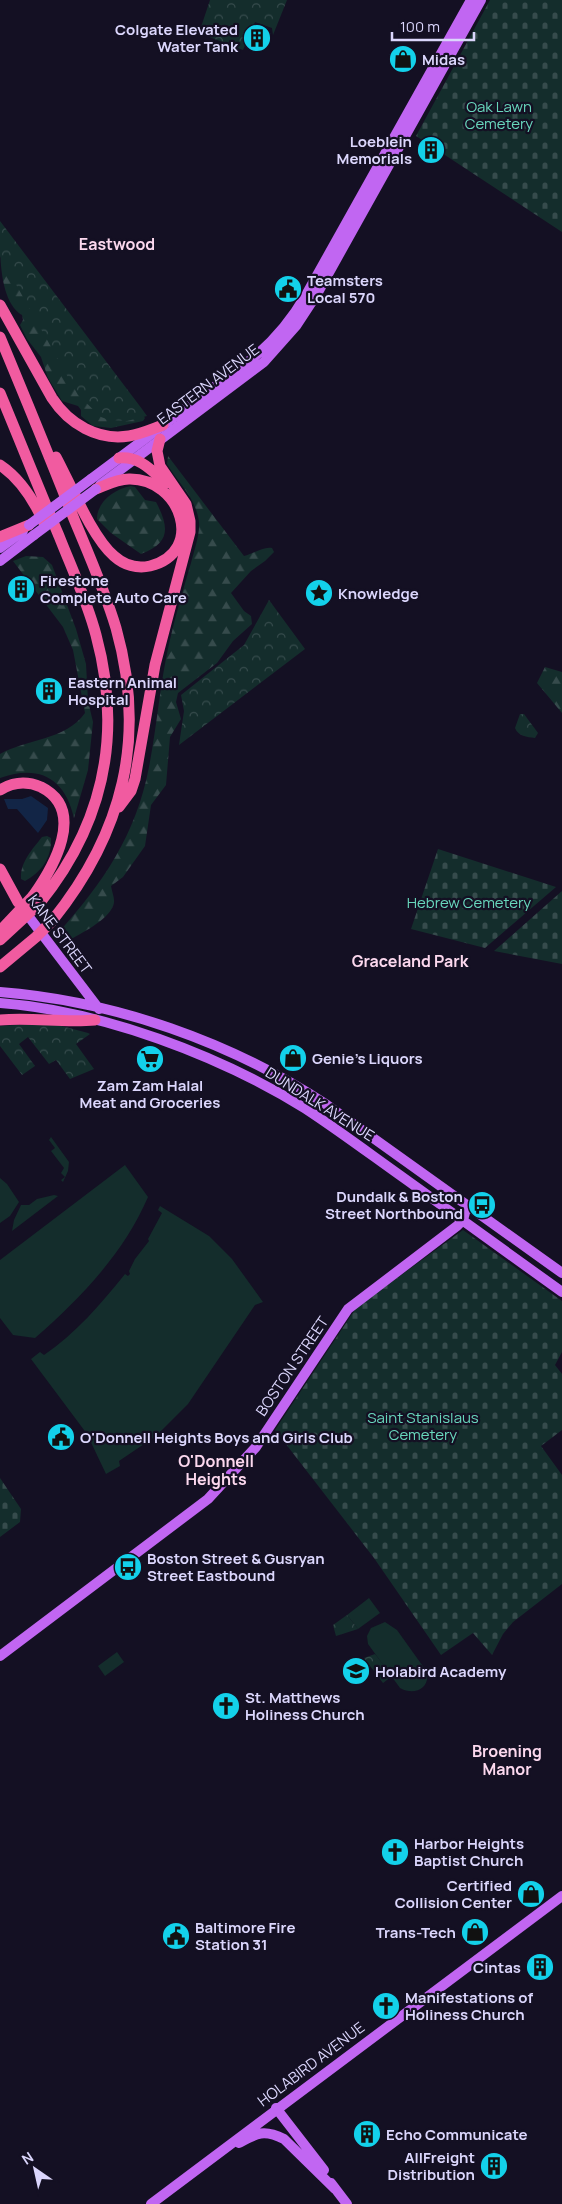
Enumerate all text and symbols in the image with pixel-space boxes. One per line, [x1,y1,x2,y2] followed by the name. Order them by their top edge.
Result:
[392,10,474,42] scale bar
[400,16,440,37] text: 100 m
[115,19,239,57] place label: Colgate Elevated Water Tank
[242,23,272,53] building icon: Colgate Elevated Water Tank
[388,44,418,74] shop icon: Midas
[422,49,465,70] place label: Midas
[465,96,533,134] park label: Oak Lawn Cemetery
[337,131,412,169] place label: Loeblein Memorials
[416,135,446,165] building icon: Loeblein Memorials
[79,233,155,255] district label: Eastwood
[307,270,383,308] place label: Teamsters Local 570
[273,274,303,304] public building icon: Teamsters Local 570
[153,339,263,429] street label: EASTERN AVENUE
[40,570,187,608] place label: Firestone Complete Auto Care
[6,574,36,604] building icon: Firestone Complete Auto Care
[304,578,334,608] place icon: Knowledge
[338,583,419,604] place label: Knowledge
[68,672,177,710] place label: Eastern Animal Hospital
[34,676,64,706] building icon: Eastern Animal Hospital
[23,890,97,978] street label: KANE STREET
[407,892,531,913] park label: Hebrew Cemetery
[352,950,469,972] district label: Graceland Park
[278,1043,308,1073] shop icon: Genie's Liquors
[135,1044,165,1074] supermarket icon: Zam Zam Halal Meat and Groceries
[312,1048,423,1069] place label: Genie's Liquors
[262,1062,378,1146] street label: DUNDALK AVENUE
[80,1075,220,1113] place label: Zam Zam Halal Meat and Groceries
[325,1186,463,1224] place label: Dundalk & Boston Street Northbound
[467,1190,497,1220] bus stop icon: Dundalk & Boston Street Northbound
[251,1312,333,1420] street label: BOSTON STREET
[367,1407,479,1445] park label: Saint Stanislaus Cemetery
[46,1422,76,1452] public building icon: O'Donnell Heights Boys and Girls Club
[80,1427,353,1448] place label: O'Donnell Heights Boys and Girls Club
[178,1450,254,1490] district label: O'Donnell Heights
[147,1548,325,1586] place label: Boston Street & Gusryan Street Eastbound
[113,1552,143,1582] bus stop icon: Boston Street & Gusryan Street Eastbound
[341,1656,371,1686] school or university icon: Holabird Academy
[375,1661,507,1682] place label: Holabird Academy
[245,1687,365,1725] place label: St. Matthews Holiness Church
[211,1691,241,1721] church icon: St. Matthews Holiness Church
[472,1740,542,1780] district label: Broening Manor
[414,1833,524,1871] place label: Harbor Heights Baptist Church
[380,1837,410,1867] church icon: Harbor Heights Baptist Church
[395,1875,512,1913] place label: Certified Collision Center
[516,1879,546,1909] shop icon: Certified Collision Center
[195,1917,295,1955] place label: Baltimore Fire Station 31
[460,1917,490,1947] shop icon: Trans-Tech
[161,1921,191,1951] public building icon: Baltimore Fire Station 31
[376,1922,456,1943] place label: Trans-Tech
[525,1952,555,1982] building icon: Cintas
[473,1957,521,1978] place label: Cintas
[405,1987,533,2025] place label: Manifestations of Holiness Church
[371,1991,401,2021] church icon: Manifestations of Holiness Church
[253,2017,369,2111] street label: HOLABIRD AVENUE
[352,2119,382,2149] building icon: Echo Communicate
[386,2124,528,2145] place label: Echo Communicate
[10,2144,60,2194] north arrow
[18,2147,37,2168] text: N
[387,2147,475,2185] place label: AllFreight Distribution
[479,2151,509,2181] building icon: AllFreight Distribution

